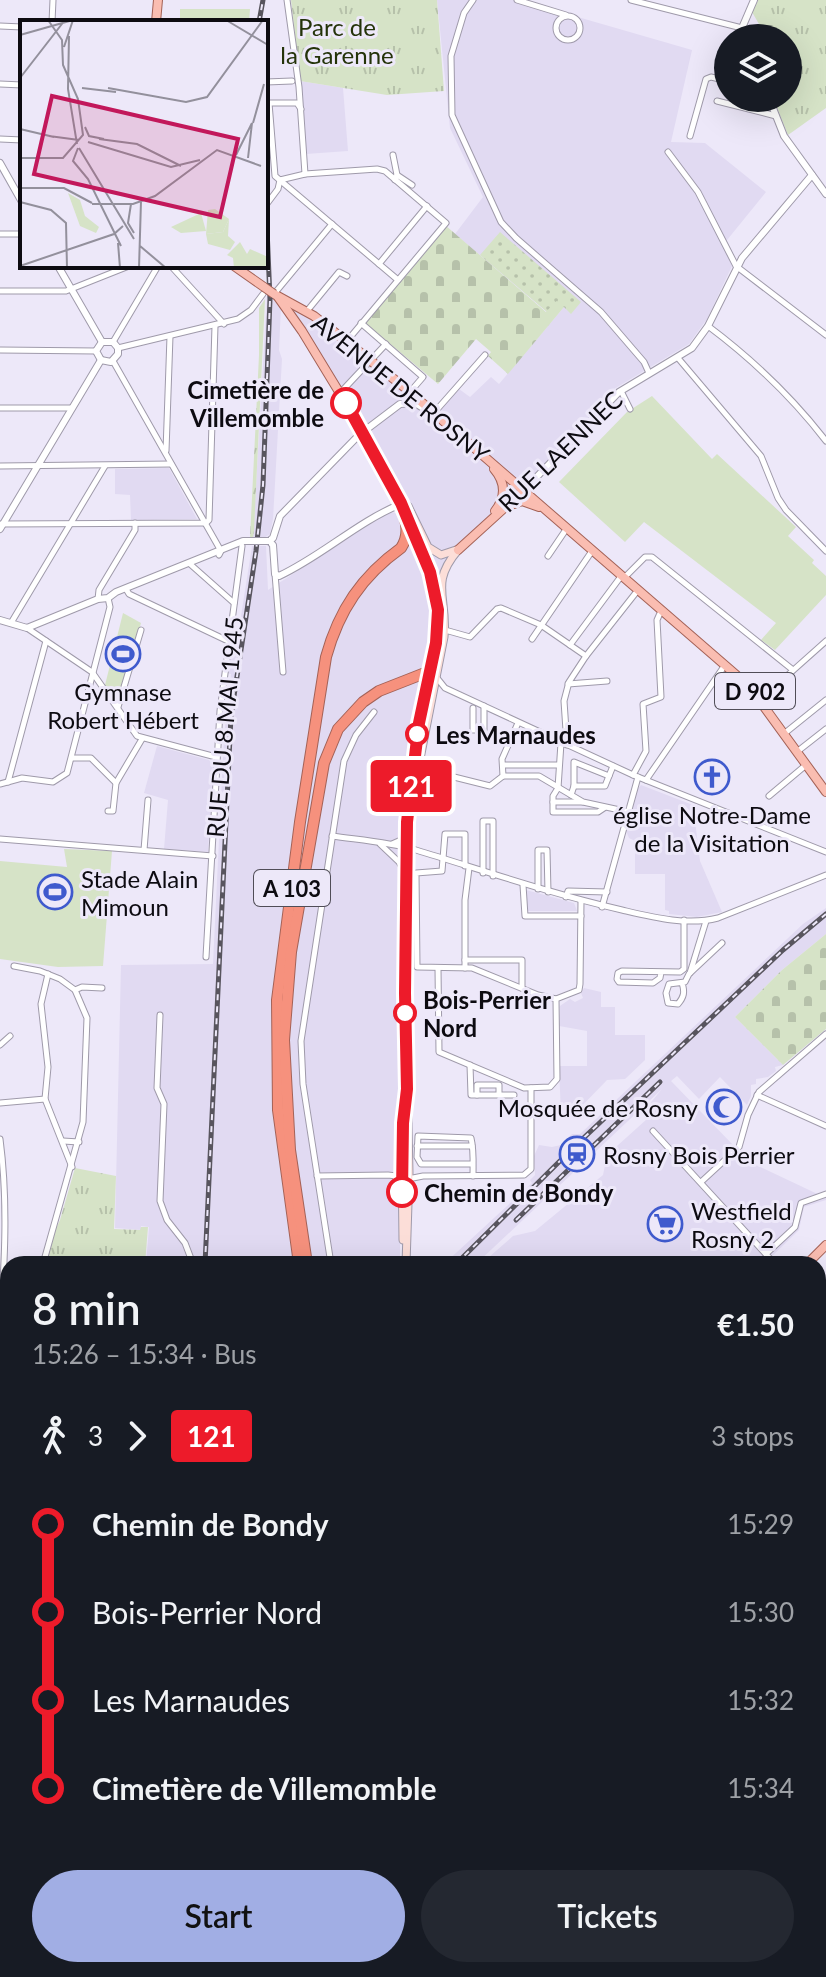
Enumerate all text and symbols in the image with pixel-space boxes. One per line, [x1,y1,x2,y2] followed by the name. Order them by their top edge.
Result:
[280,12,394,69] park label: Parc de la Garenne
[20,20,268,268] inset map
[714,24,802,112] map controls
[714,24,802,112] button: layers
[307,308,496,468] street label: AVENUE DE ROSNY
[187,375,324,432] place label: Cimetière de Villemomble
[492,385,628,517] street label: RUE LAENNEC
[331,388,361,418] marker: Cimetière de Villemomble
[200,615,248,839] street label: RUE DU 8 MAI 1945
[104,635,142,673] sports icon: Gymnase Robert Hébert
[715,673,795,709] road number: D 902
[47,677,199,734] place label: Gymnase Robert Hébert
[435,720,596,749] place label: Les Marnaudes
[406,723,428,745] marker: Les Marnaudes
[693,758,731,796] church icon: église Notre-Dame de la Visitation
[365,760,457,812] line badge: 121
[387,769,435,803] text: 121
[613,800,811,857] place label: église Notre-Dame de la Visitation
[81,864,198,921] place label: Stade Alain Mimoun
[254,870,330,906] road number: A 103
[36,873,74,911] sports icon: Stade Alain Mimoun
[423,985,551,1042] place label: Bois-Perrier Nord
[394,1002,416,1024] marker: Bois-Perrier Nord
[705,1088,743,1126] mosque icon: Mosquée de Rosny
[498,1093,699,1122] place label: Mosquée de Rosny
[558,1135,596,1173] station icon: Rosny Bois Perrier
[603,1140,795,1169] place label: Rosny Bois Perrier
[387,1177,417,1207] marker: Chemin de Bondy
[424,1178,614,1207] place label: Chemin de Bondy
[691,1196,792,1253] place label: Westfield Rosny 2
[646,1205,684,1243] supermarket icon: Westfield Rosny 2
[32,1282,141,1334] text: 8 min
[717,1306,794,1342] text: €1.50
[32,1338,256,1370] text: 15:26 – 15:34 · Bus
[32,1414,76,1458] icon: walk
[115,1414,159,1458] icon: forward
[187,1419,236,1453] text: 121
[88,1420,103,1452] text: 3
[711,1420,794,1452] text: 3 stops
[92,1506,329,1542] text: Chemin de Bondy
[727,1508,794,1540] text: 15:29
[92,1594,322,1630] text: Bois-Perrier Nord
[727,1596,794,1628] text: 15:30
[92,1682,290,1718] text: Les Marnaudes
[727,1684,794,1716] text: 15:32
[92,1770,436,1806] text: Cimetière de Villemomble
[727,1772,794,1804] text: 15:34
[32,1870,405,1962] button: Start
[421,1870,794,1962] button: Tickets

